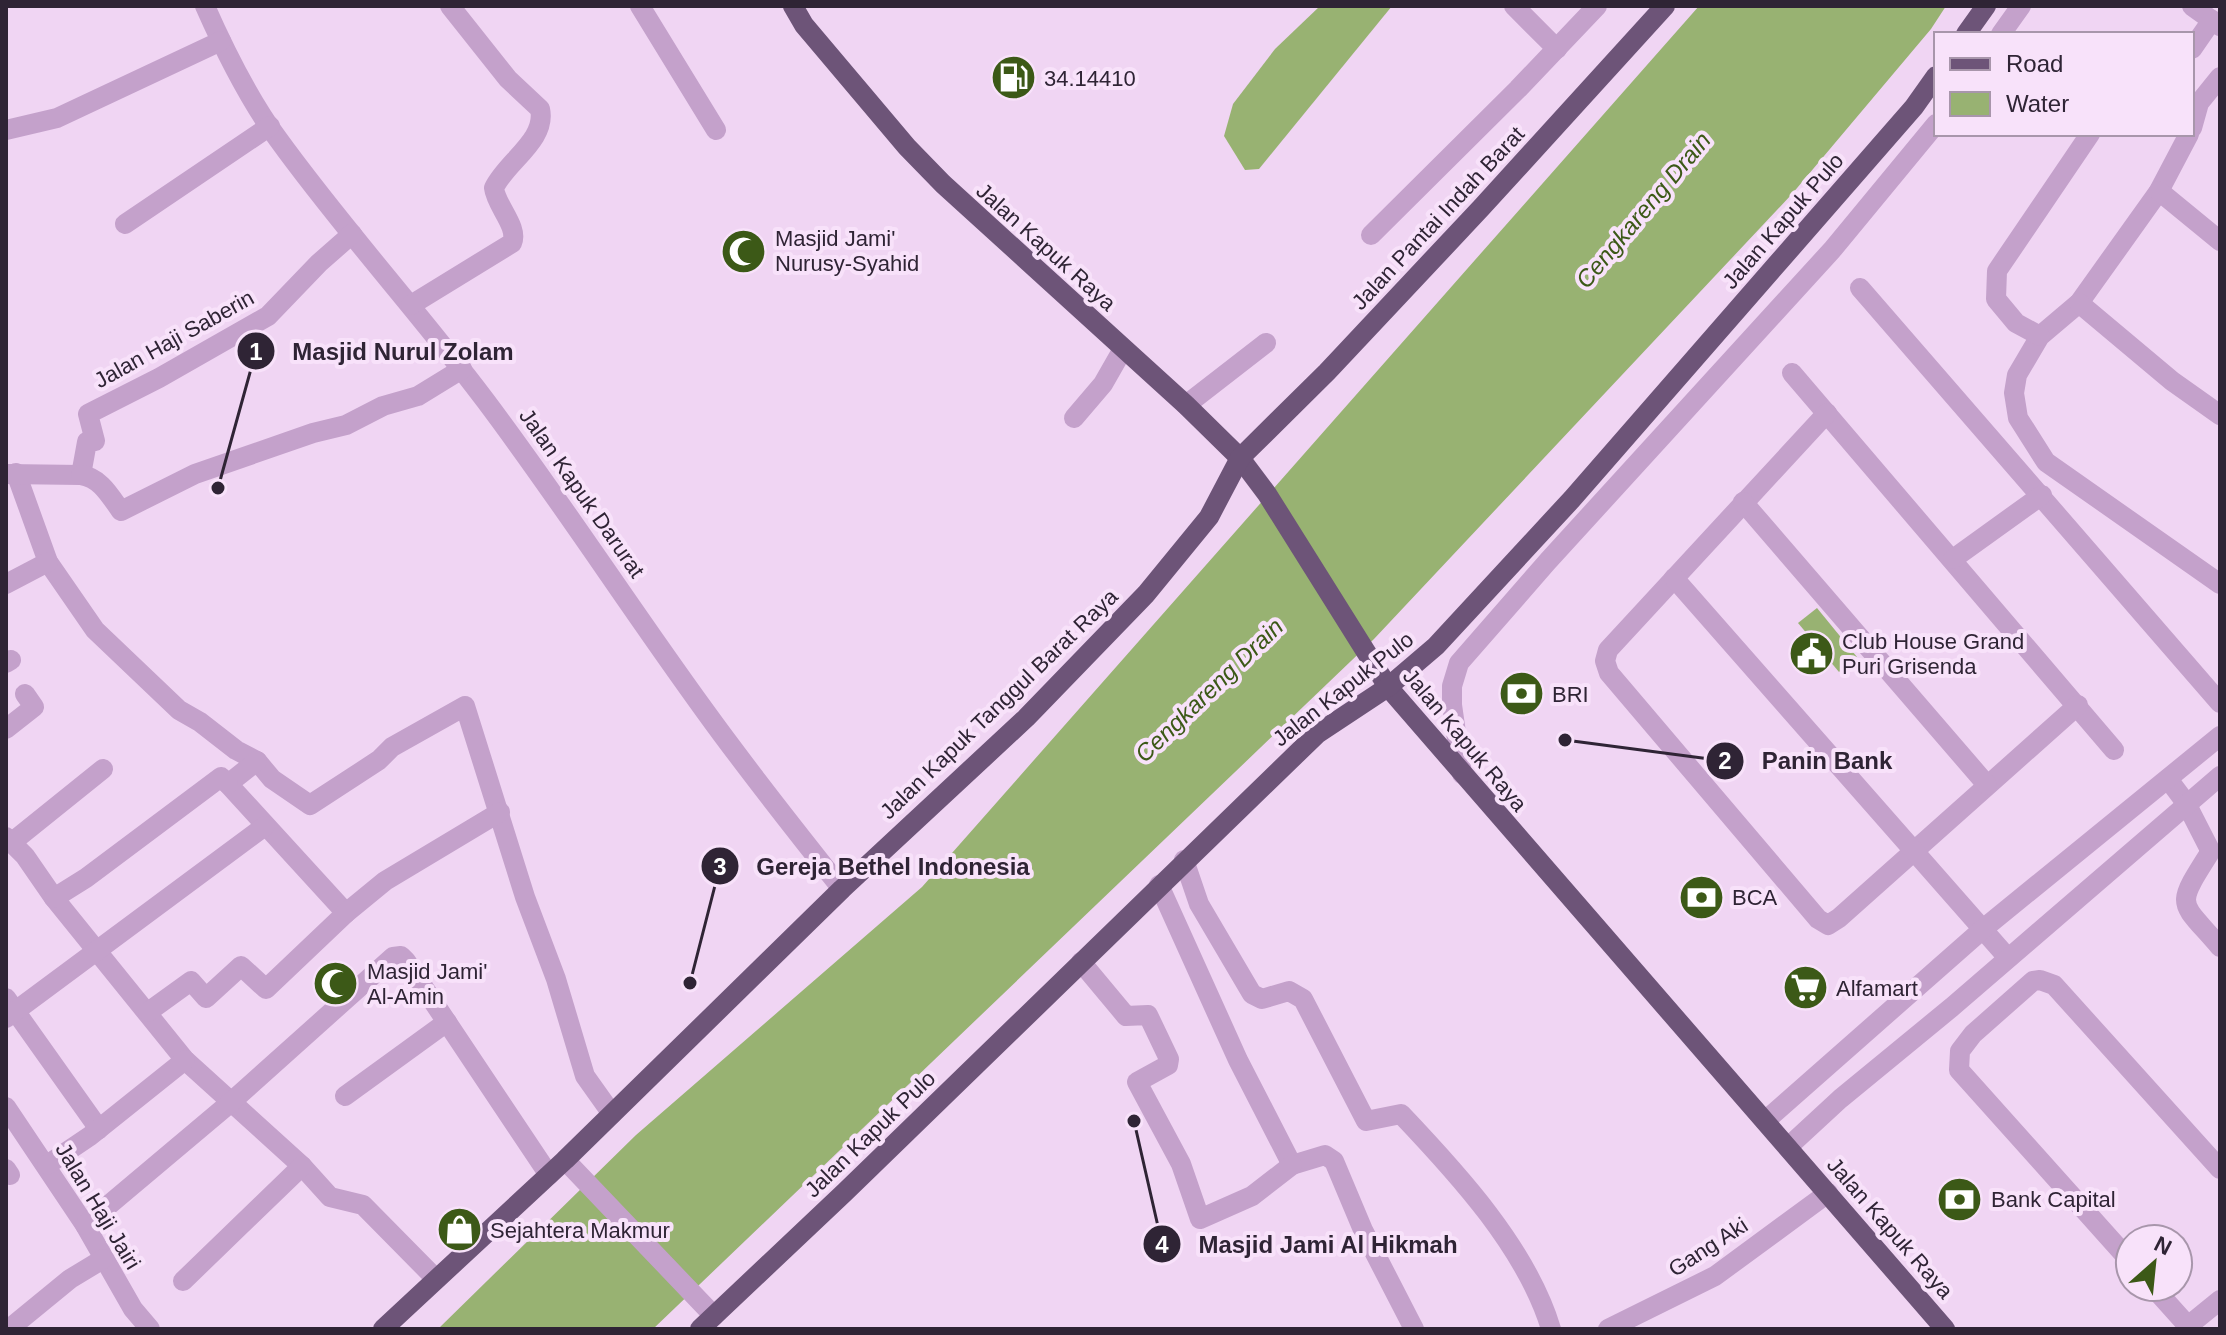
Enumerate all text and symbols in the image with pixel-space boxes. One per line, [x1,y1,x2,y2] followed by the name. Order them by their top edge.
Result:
[1934,32,2194,136] legend
[2006,50,2063,77] text: Road
[989,54,1037,102] fuel station icon: 34.14410
[1044,66,1136,91] place label: 34.14410
[2006,90,2069,117] text: Water
[1347,121,1529,315] street label: Jalan Pantai Indah Barat
[1570,127,1716,293] water label: Cengkareng Drain
[1717,148,1849,294] street label: Jalan Kapuk Pulo
[971,178,1121,317] street label: Jalan Kapuk Raya
[775,226,919,276] place label: Masjid Jami' Nurusy-Syahid
[720,227,768,275] mosque icon: Masjid Jami' Nurusy-Syahid
[90,285,258,393] street label: Jalan Haji Saberin
[236,327,530,375] callout: Masjid Nurul Zolam
[249,338,263,365] text: 1
[292,338,514,365] text: Masjid Nurul Zolam
[514,404,650,582] street label: Jalan Kapuk Darurat
[875,583,1123,824] street label: Jalan Kapuk Tanggul Barat Raya
[1130,613,1288,767] water label: Cengkareng Drain
[1268,626,1418,752] street label: Jalan Kapuk Pulo
[1842,629,2024,679] place label: Club House Grand Puri Grisenda
[1787,630,1835,678] public building icon: Club House Grand Puri Grisenda
[1398,664,1532,817] street label: Jalan Kapuk Raya
[1497,670,1545,718] bank icon: BRI
[1552,682,1589,707] place label: BRI
[1705,737,1908,785] callout: Panin Bank
[1718,747,1732,774] text: 2
[1762,747,1893,774] text: Panin Bank
[700,842,1045,890] callout: Gereja Bethel Indonesia
[713,853,727,880] text: 3
[756,853,1030,880] text: Gereja Bethel Indonesia
[1677,873,1725,921] bank icon: BCA
[1732,885,1778,910] place label: BCA
[367,959,487,1009] place label: Masjid Jami' Al-Amin
[312,960,360,1008] mosque icon: Masjid Jami' Al-Amin
[1781,964,1829,1012] supermarket icon: Alfamart
[1836,976,1918,1001] place label: Alfamart
[800,1066,940,1202] street label: Jalan Kapuk Pulo
[50,1138,146,1274] street label: Jalan Haji Jairi
[1822,1152,1959,1304] street label: Jalan Kapuk Raya
[1936,1175,1984,1223] bank icon: Bank Capital
[1991,1187,2116,1212] place label: Bank Capital
[435,1206,483,1254] shop icon: Sejahtera Makmur
[1664,1212,1752,1282] street label: Gang Aki
[490,1218,670,1243] place label: Sejahtera Makmur
[1142,1220,1474,1268] callout: Masjid Jami Al Hikmah
[2114,1223,2194,1303] north arrow
[1155,1231,1169,1258] text: 4
[1198,1231,1458,1258] text: Masjid Jami Al Hikmah
[2150,1231,2176,1260] text: N

